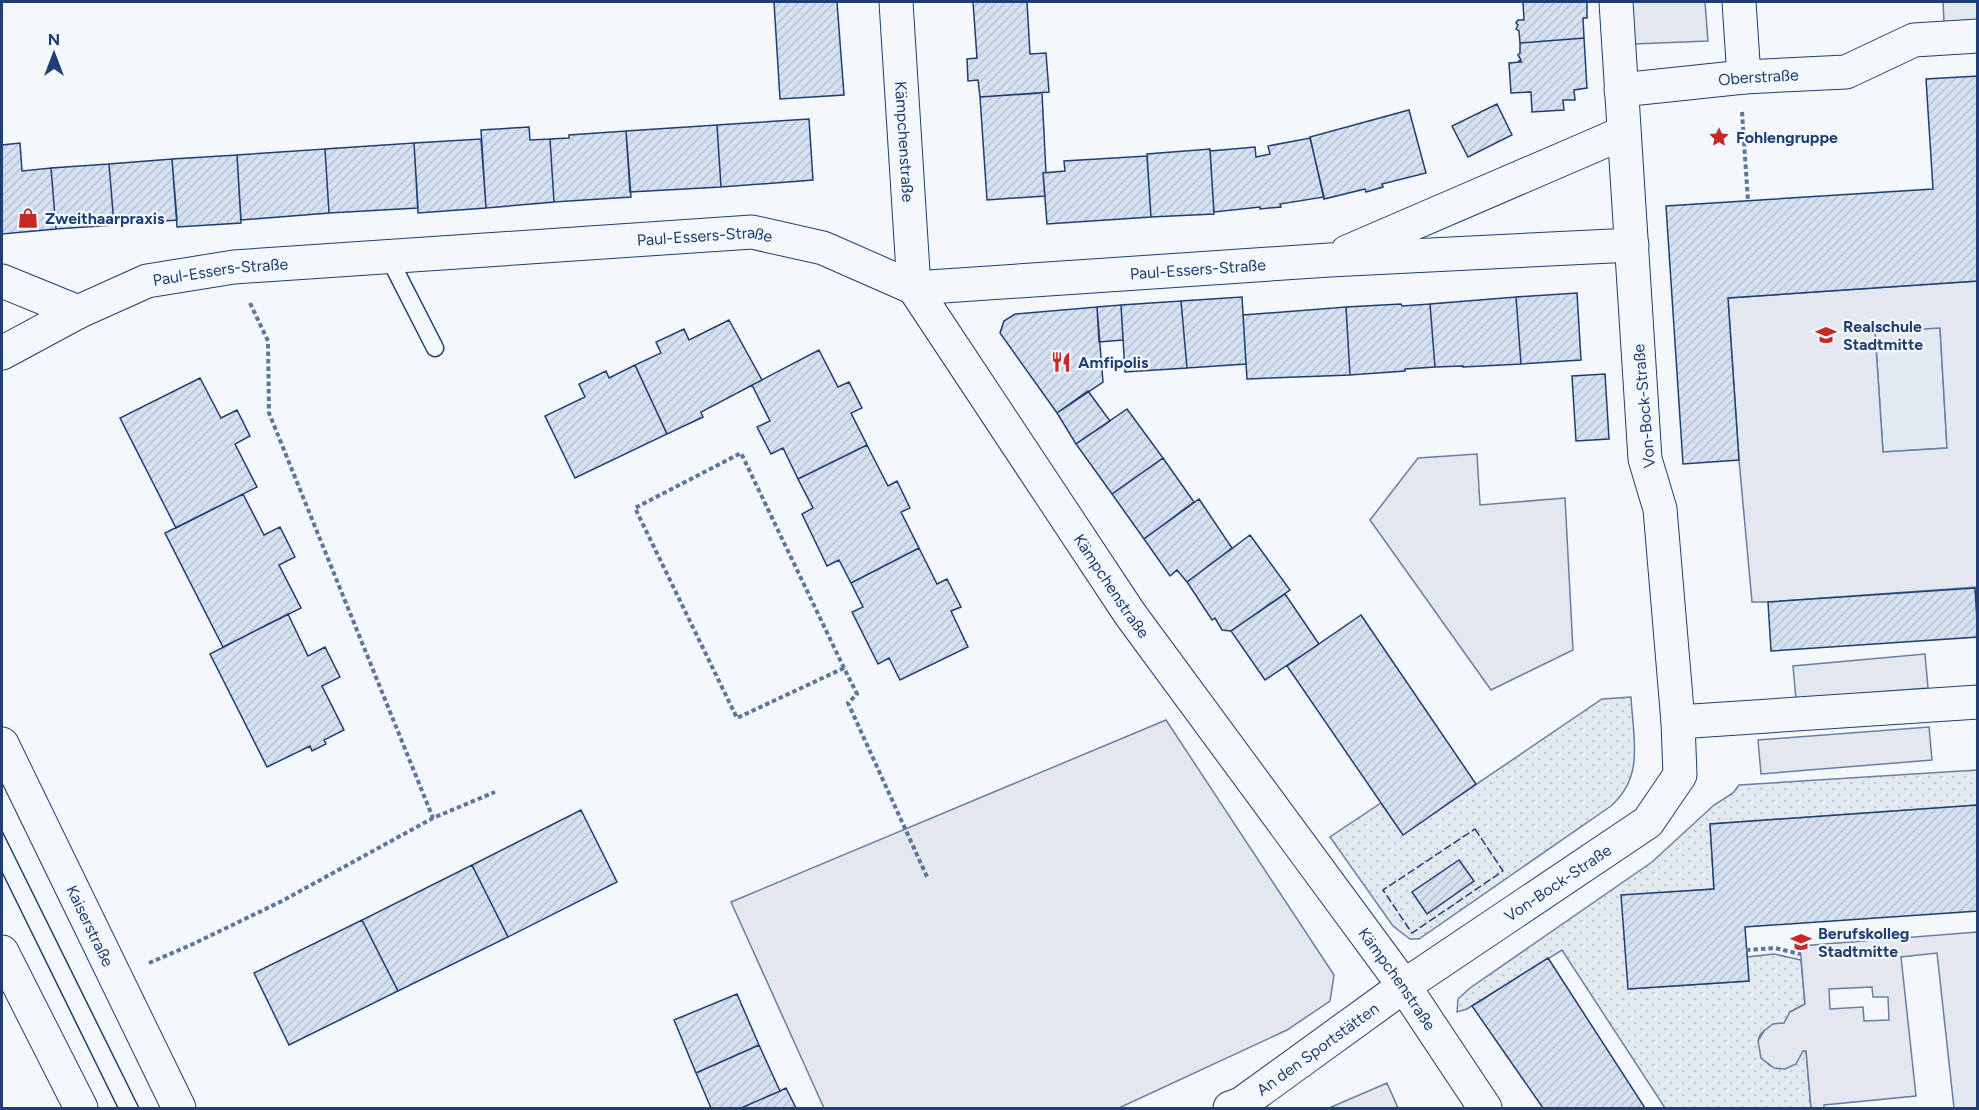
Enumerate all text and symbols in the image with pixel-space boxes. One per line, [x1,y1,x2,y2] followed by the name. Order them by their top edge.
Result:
[24,24,84,84] north arrow
[48,30,60,49] text: N
[1717,65,1799,89] street label: Oberstraße
[892,81,918,203] street label: Kämpchenstraße
[1707,125,1731,149] place icon: Fohlengruppe
[1736,128,1838,147] place label: Fohlengruppe
[16,206,40,230] shop icon: Zweithaarpraxis
[45,209,165,228] place label: Zweithaarpraxis
[636,222,775,249] street label: Paul-Essers-Straße
[151,254,289,289] street label: Paul-Essers-Straße
[1129,255,1267,283] street label: Paul-Essers-Straße
[1843,317,1923,354] place label: Realschule Stadtmitte
[1814,323,1838,347] school or university icon: Realschule Stadtmitte
[1629,343,1659,469] street label: Von-Bock-Straße
[1049,350,1073,374] restaurant icon: Amfipolis
[1078,353,1149,372] place label: Amfipolis
[1070,530,1154,642] street label: Kämpchenstraße
[1501,840,1615,925] street label: Von-Bock-Straße
[63,882,118,970] street label: Kaiserstraße
[1355,924,1440,1034] street label: Kämpchenstraße
[1818,924,1909,961] place label: Berufskolleg Stadtmitte
[1789,930,1813,954] school or university icon: Berufskolleg Stadtmitte
[1253,998,1382,1099] street label: An den Sportstätten

